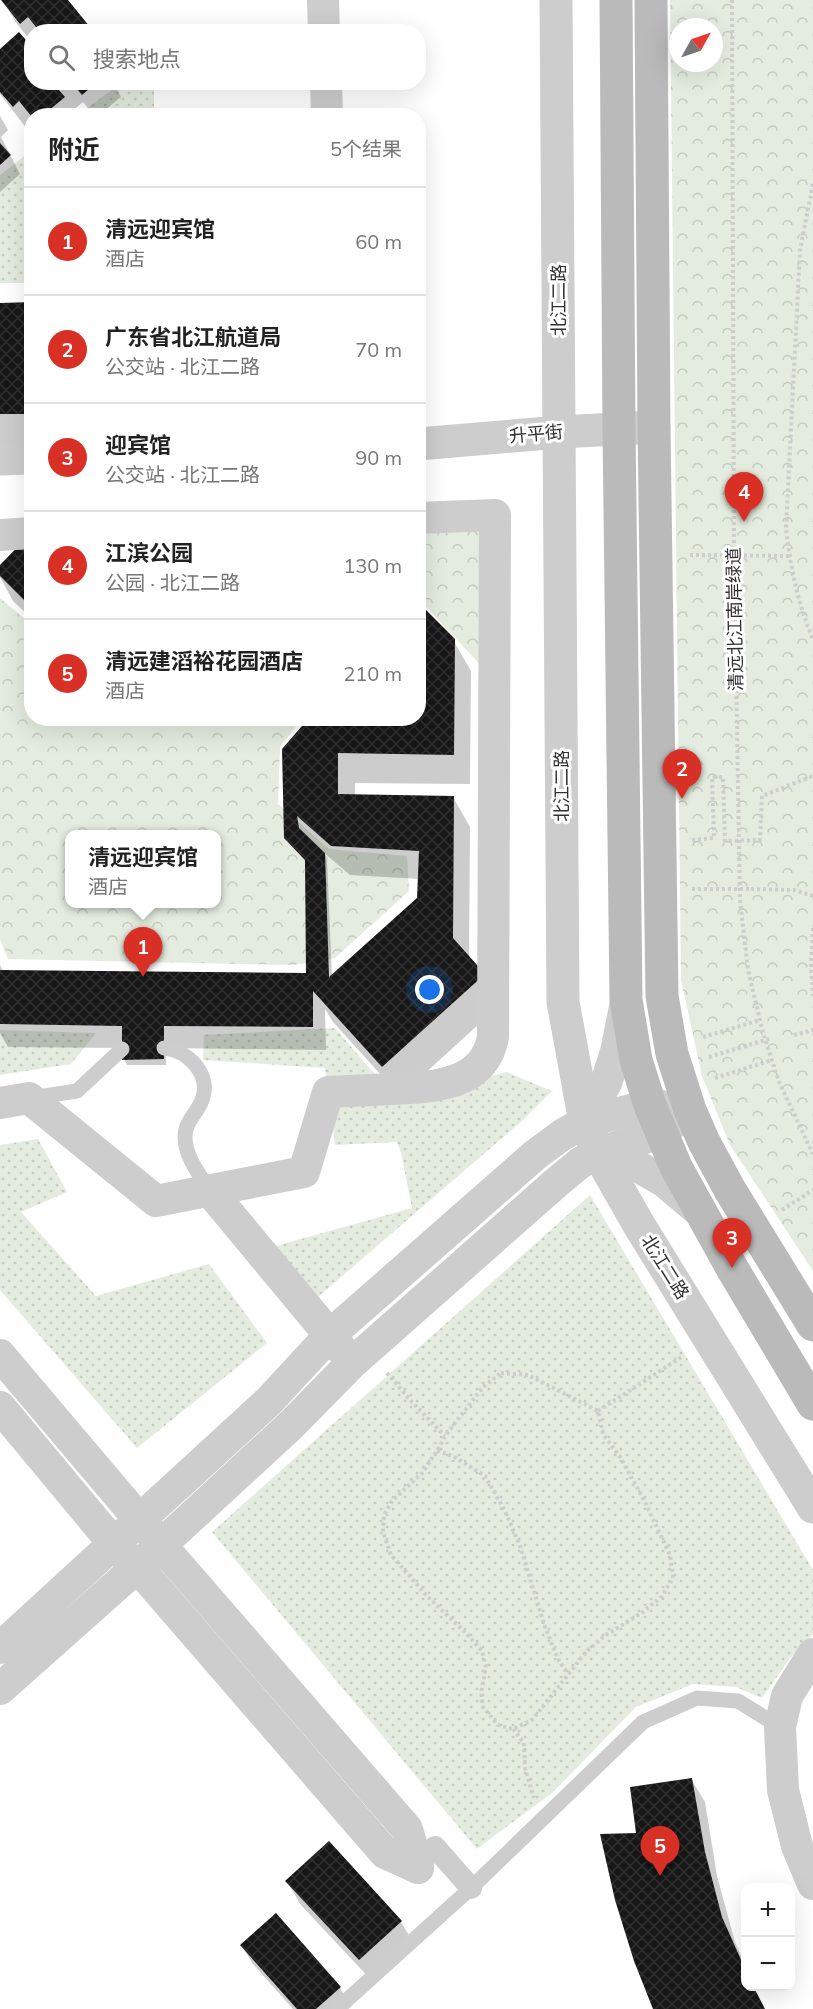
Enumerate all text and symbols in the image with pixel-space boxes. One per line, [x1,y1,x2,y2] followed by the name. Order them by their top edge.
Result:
[669,18,723,72] north arrow
[24,24,426,90] search box
[45,41,78,74] icon: search
[93,45,181,73] text: 搜索地点
[48,133,100,166] text: 附近
[330,136,402,161] text: 5个结果
[105,215,215,243] text: 清远迎宾馆
[62,229,74,254] text: 1
[355,229,402,254] text: 60 m
[105,246,145,271] text: 酒店
[547,264,570,336] street label: 北江二路
[105,323,281,351] text: 广东省北江航道局
[62,337,74,362] text: 2
[355,337,402,362] text: 70 m
[105,354,260,379] text: 公交站 · 北江二路
[508,420,564,447] street label: 升平街
[105,431,171,459] text: 迎宾馆
[62,445,74,470] text: 3
[355,445,402,470] text: 90 m
[105,462,260,487] text: 公交站 · 北江二路
[724,472,764,522] pin: 4
[105,539,193,567] text: 江滨公园
[722,547,747,691] street label: 清远北江南岸绿道
[62,553,74,578] text: 4
[343,553,402,578] text: 130 m
[105,570,240,595] text: 公园 · 北江二路
[105,647,303,675] text: 清远建滔裕花园酒店
[62,661,74,686] text: 5
[343,661,402,686] text: 210 m
[105,678,145,703] text: 酒店
[550,750,573,822] street label: 北江二路
[662,750,702,799] pin: 2
[65,830,221,908] popup
[88,843,198,871] text: 清远迎宾馆
[88,874,128,899] text: 酒店
[124,928,162,977] pin: 1
[415,975,444,1004] your location
[712,1218,752,1268] pin: 3
[637,1230,694,1303] street label: 北江二路
[640,1826,680,1876] pin: 5
[741,1883,795,1991] map controls
[741,1883,795,1937] button: +
[741,1937,795,1991] button: −

